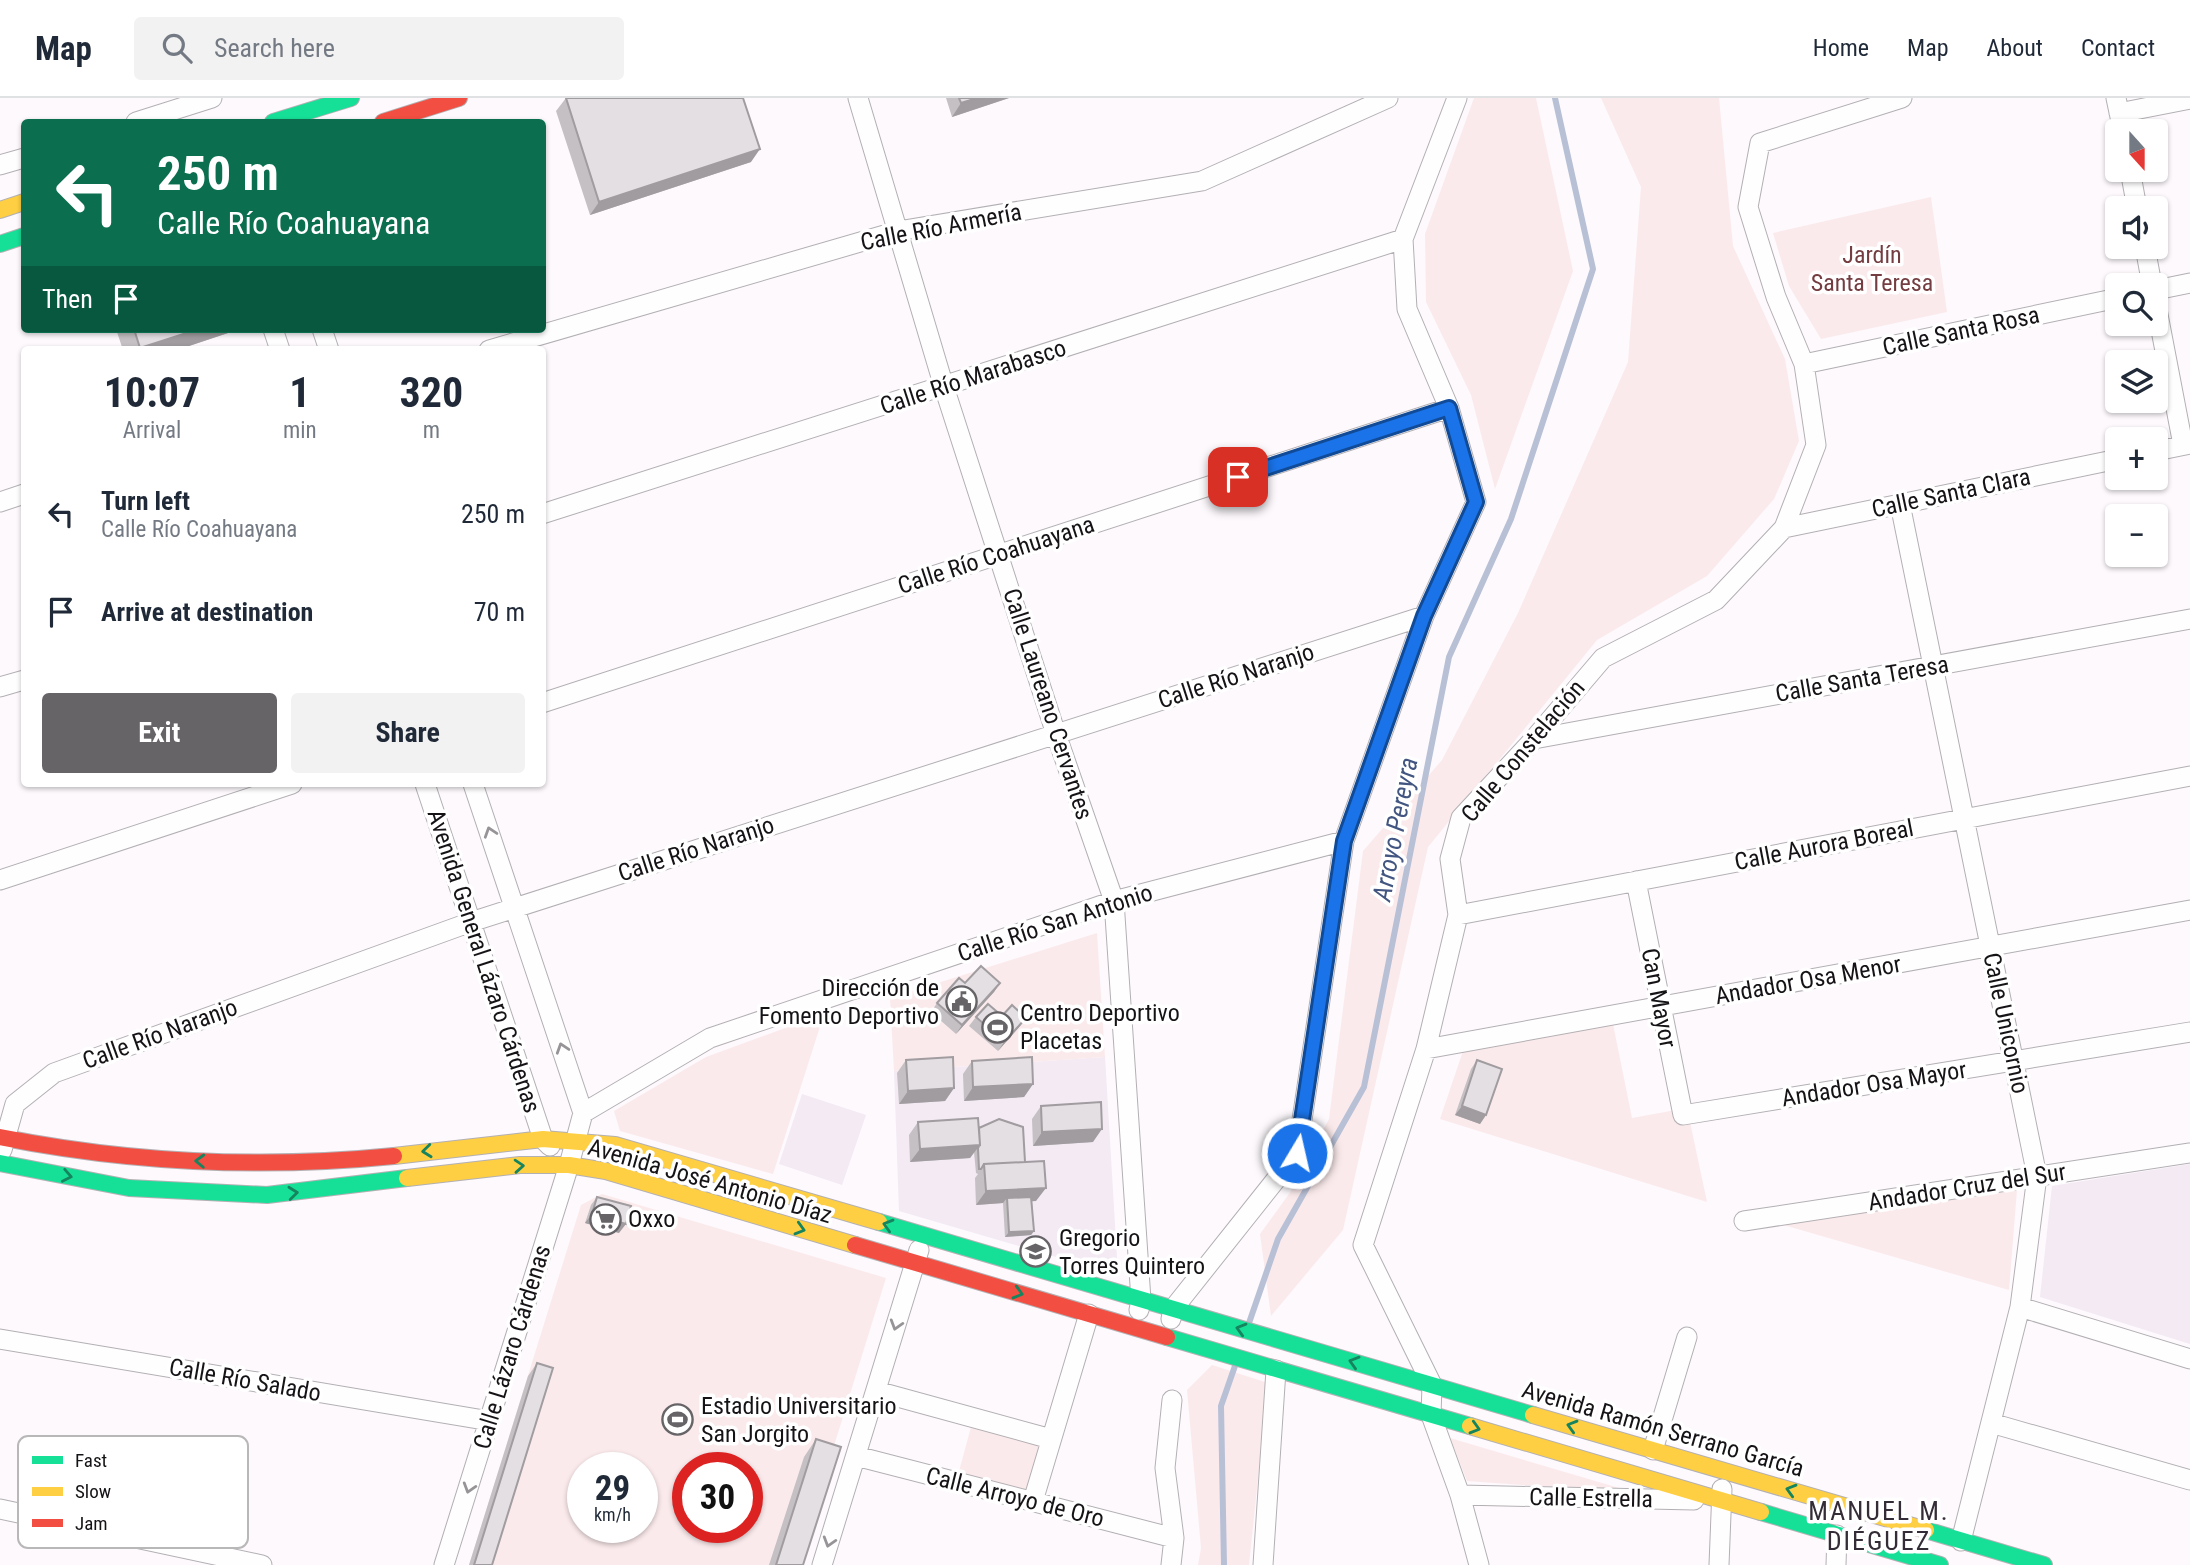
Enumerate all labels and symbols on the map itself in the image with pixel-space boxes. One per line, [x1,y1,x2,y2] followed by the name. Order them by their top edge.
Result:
[2105,119,2168,182] north arrow
[858,198,1024,256] street label: Calle Río Armería
[1811,241,1933,297] park label: Jardín Santa Teresa
[1880,301,2042,361] street label: Calle Santa Rosa
[876,334,1070,420] street label: Calle Río Marabasco
[1208,447,1268,507] pin
[1869,463,2033,523] street label: Calle Santa Clara
[894,510,1098,600] street label: Calle Río Coahuayana
[997,585,1099,823] street label: Calle Laureano Cervantes
[1154,638,1318,714] street label: Calle Río Naranjo
[1773,650,1951,708] street label: Calle Santa Teresa
[1455,674,1591,828] street label: Calle Constelación
[1366,755,1424,904] water label: Arroyo Pereyra
[422,806,546,1116] street label: Avenida General Lázaro Cárdenas
[614,811,778,887] street label: Calle Río Naranjo
[1732,814,1916,876] street label: Calle Aurora Boreal
[484,827,498,839] one-way arrow
[954,878,1156,968] street label: Calle Río San Antonio
[1636,946,1682,1050] street label: Can Mayor
[1713,950,1903,1010] street label: Andador Osa Menor
[1977,950,2035,1096] street label: Calle Unicornio
[759,974,939,1030] place label: Dirección de Fomento Deportivo
[945,985,979,1019] public building icon: Dirección de Fomento Deportivo
[79,993,241,1075] street label: Calle Río Naranjo
[1020,999,1180,1055] place label: Centro Deportivo Placetas
[980,1010,1014,1044] sports icon: Centro Deportivo Placetas
[556,1043,570,1055] one-way arrow
[1780,1056,1968,1112] street label: Andador Osa Mayor
[1260,1116,1334,1190] position arrow
[585,1133,835,1229] street label: Avenida José Antonio Díaz
[421,1143,432,1158] one-way arrow
[194,1154,205,1169] one-way arrow
[1866,1158,2068,1216] street label: Andador Cruz del Sur
[514,1159,525,1174] one-way arrow
[61,1168,73,1183] one-way arrow
[287,1185,299,1200] one-way arrow
[588,1202,622,1236] supermarket icon: Oxxo
[628,1205,675,1233] place label: Oxxo
[882,1219,894,1234] one-way arrow
[794,1220,806,1235] one-way arrow
[1059,1224,1205,1280] place label: Gregorio Torres Quintero
[1019,1235,1053,1269] school or university icon: Gregorio Torres Quintero
[468,1242,556,1452] street label: Calle Lázaro Cárdenas
[1012,1285,1024,1300] one-way arrow
[890,1318,905,1330] one-way arrow
[1235,1322,1247,1337] one-way arrow
[167,1353,323,1407] street label: Calle Río Salado
[1348,1355,1360,1370] one-way arrow
[1519,1375,1807,1483] street label: Avenida Ramón Serrano García
[701,1392,897,1448] place label: Estadio Universitario San Jorgito
[661,1403,695,1437] sports icon: Estadio Universitario San Jorgito
[1468,1420,1480,1435] one-way arrow
[1566,1420,1578,1435] one-way arrow
[18,1436,248,1548] legend
[75,1449,107,1472] text: Fast
[672,1452,763,1543] speed limit sign: 30
[923,1461,1107,1533] street label: Calle Arroyo de Oro
[75,1480,111,1503] text: Slow
[462,1481,477,1493] one-way arrow
[1529,1483,1653,1513] street label: Calle Estrella
[1785,1484,1797,1499] one-way arrow
[1808,1496,1950,1556] district label: MANUEL M. DIÉGUEZ
[75,1512,108,1535] text: Jam
[823,1535,837,1548] one-way arrow

